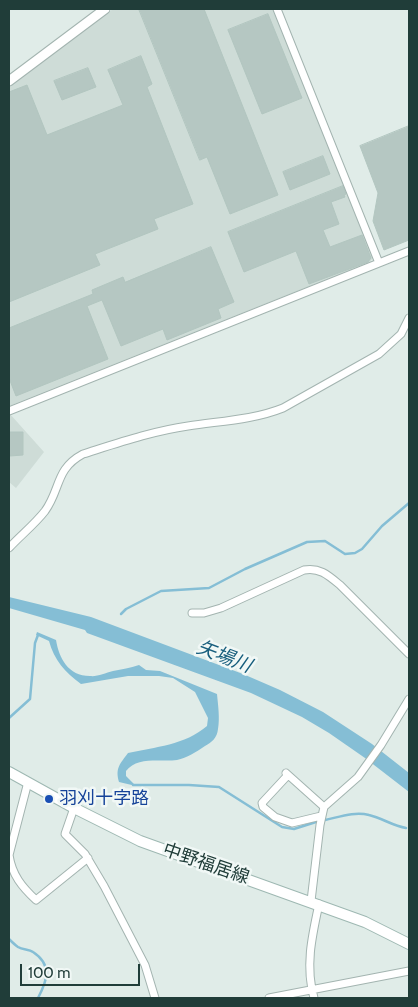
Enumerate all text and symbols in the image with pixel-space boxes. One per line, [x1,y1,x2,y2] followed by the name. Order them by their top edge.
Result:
[193,636,255,678] water label: 矢場川
[59,788,149,810] place label: 羽刈十字路
[43,793,55,805] marker: 羽刈十字路
[160,839,252,889] street label: 中野福居線
[22,954,142,986] scale bar
[28,964,70,982] text: 100 m

